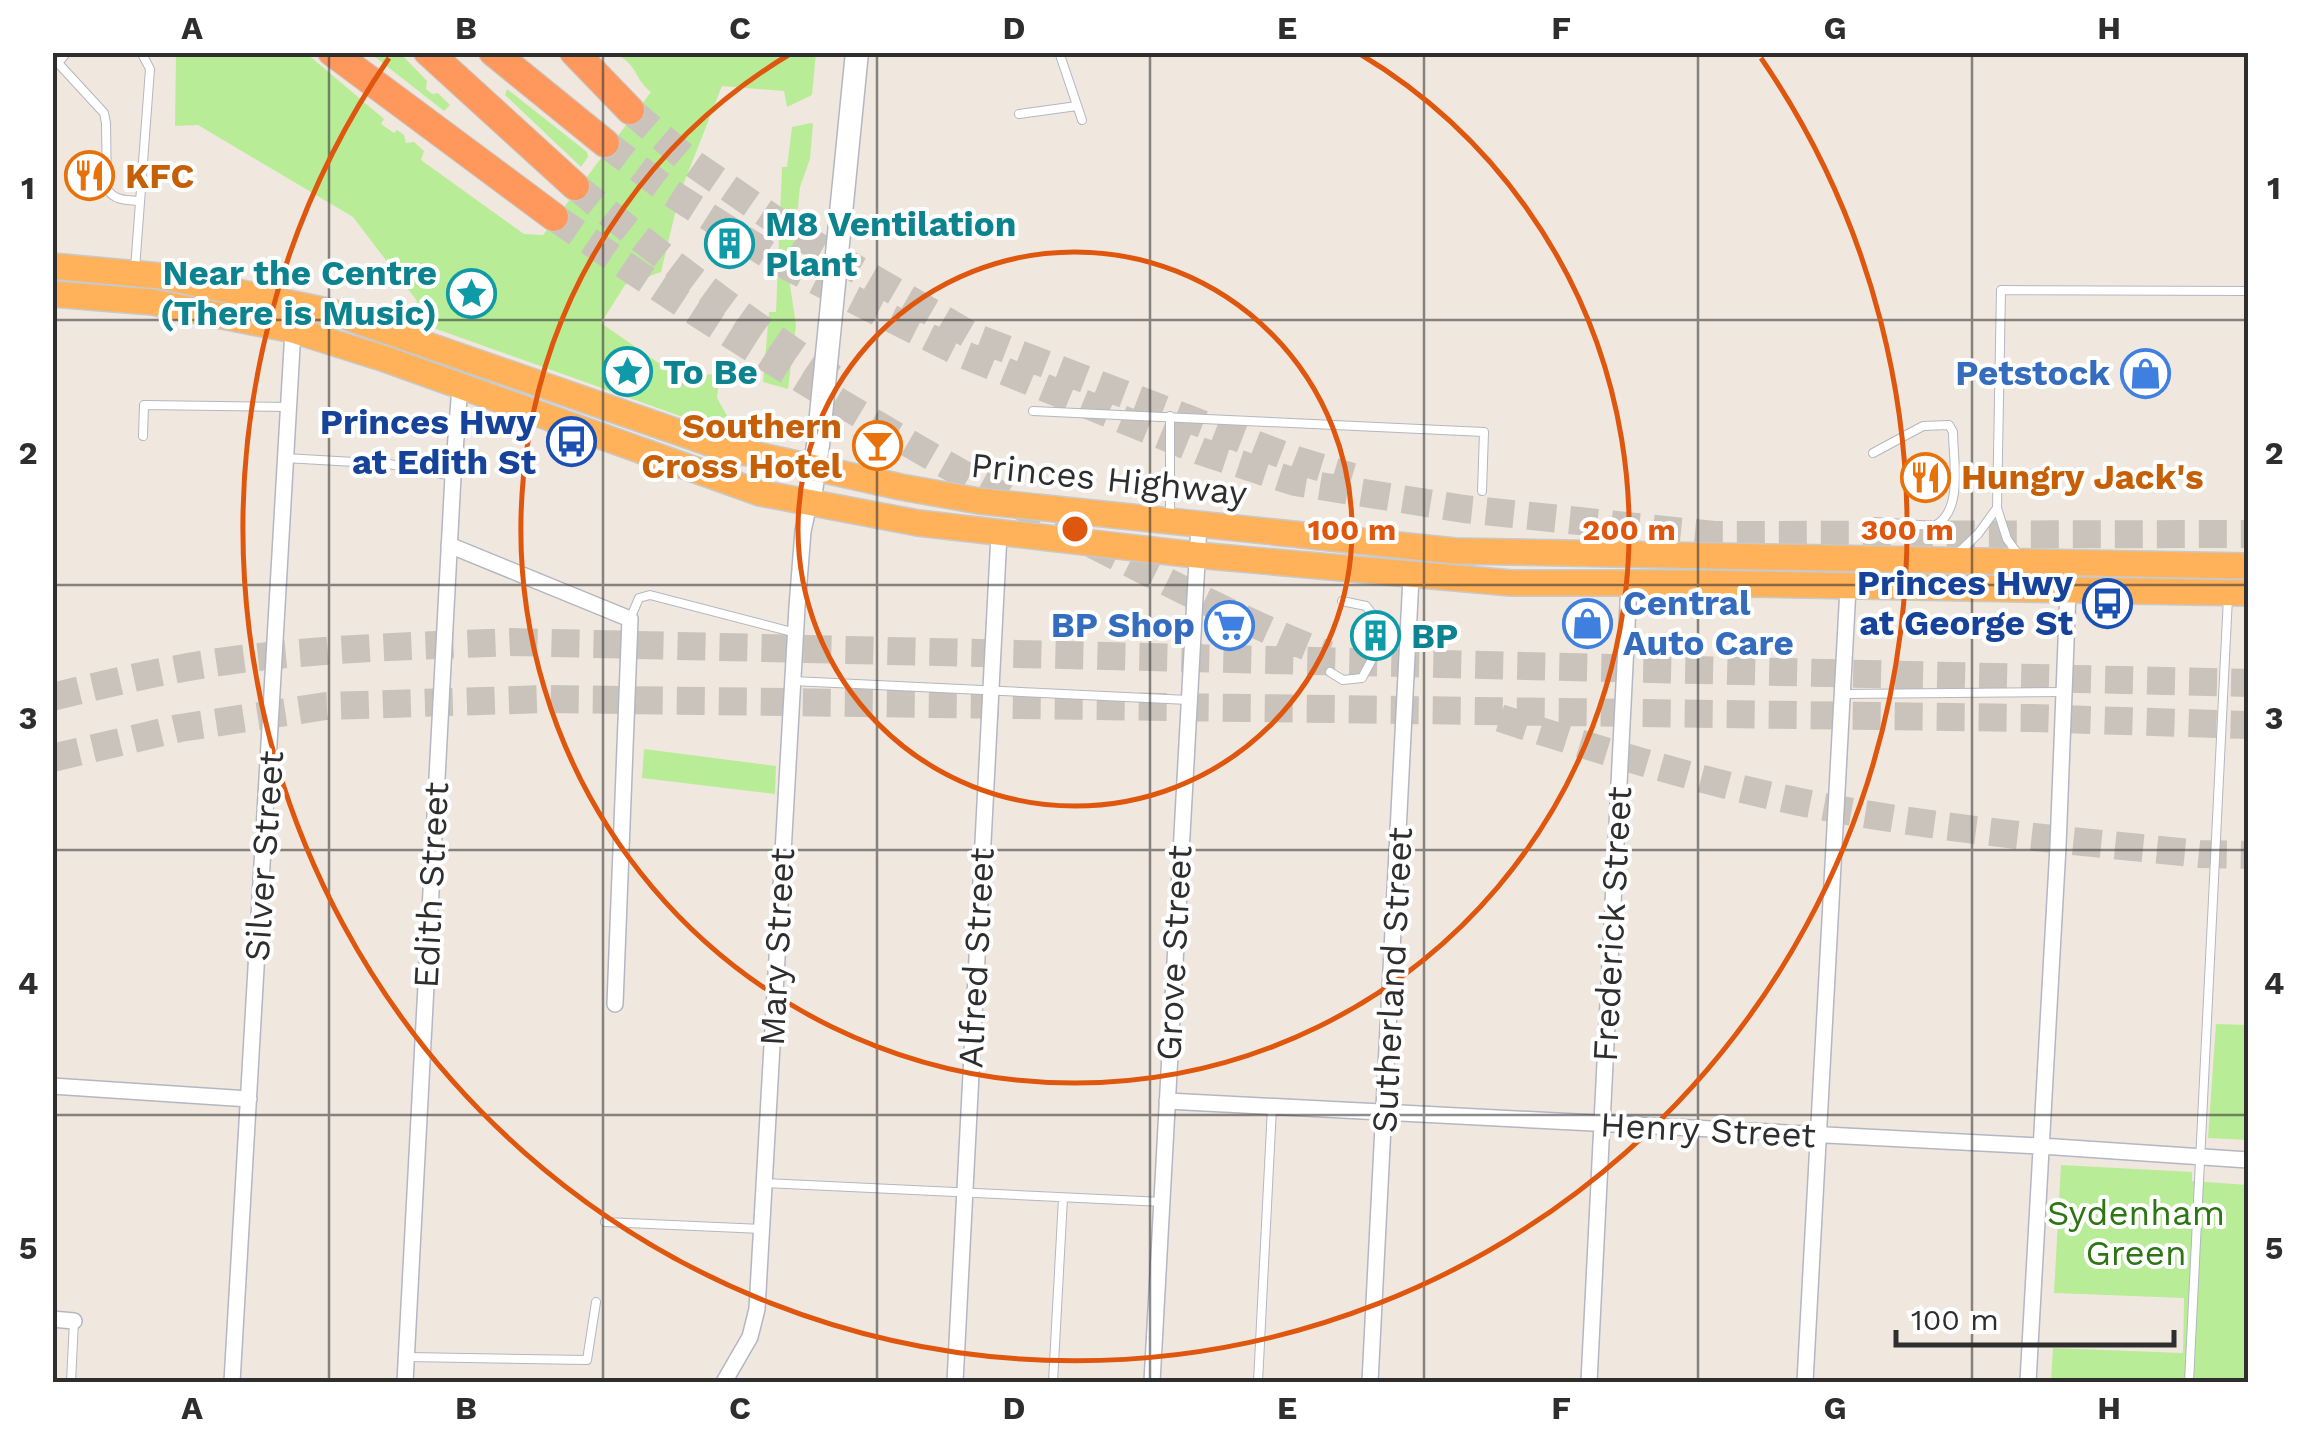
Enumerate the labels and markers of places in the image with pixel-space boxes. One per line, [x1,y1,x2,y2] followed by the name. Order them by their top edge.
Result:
[64,150,116,202] restaurant icon: KFC
[125,155,195,197] place label: KFC
[765,203,1016,285] place label: M8 Ventilation Plant
[704,218,756,270] building icon: M8 Ventilation Plant
[160,252,437,334] place label: Near the Centre (There is Music)
[446,267,498,319] place icon: Near the Centre (There is Music)
[602,346,654,398] place icon: To Be
[2119,347,2171,399] shop icon: Petstock
[663,351,758,393] place label: To Be
[1955,352,2110,394] place label: Petstock
[320,401,536,483] place label: Princes Hwy at Edith St
[641,405,843,487] place label: Southern Cross Hotel
[545,416,597,468] bus stop icon: Princes Hwy at Edith St
[851,420,903,472] bar icon: Southern Cross Hotel
[1900,451,1952,503] restaurant icon: Hungry Jack's
[1961,456,2204,498] place label: Hungry Jack's
[1057,511,1093,547] centre of rings
[1857,562,2073,644] place label: Princes Hwy at George St
[2082,577,2134,629] bus stop icon: Princes Hwy at George St
[1623,582,1794,664] place label: Central Auto Care
[1562,597,1614,649] shop icon: Central Auto Care
[1204,599,1256,651] supermarket icon: BP Shop
[1051,604,1195,646] place label: BP Shop
[1350,610,1402,662] building icon: BP
[1411,615,1458,657] place label: BP

